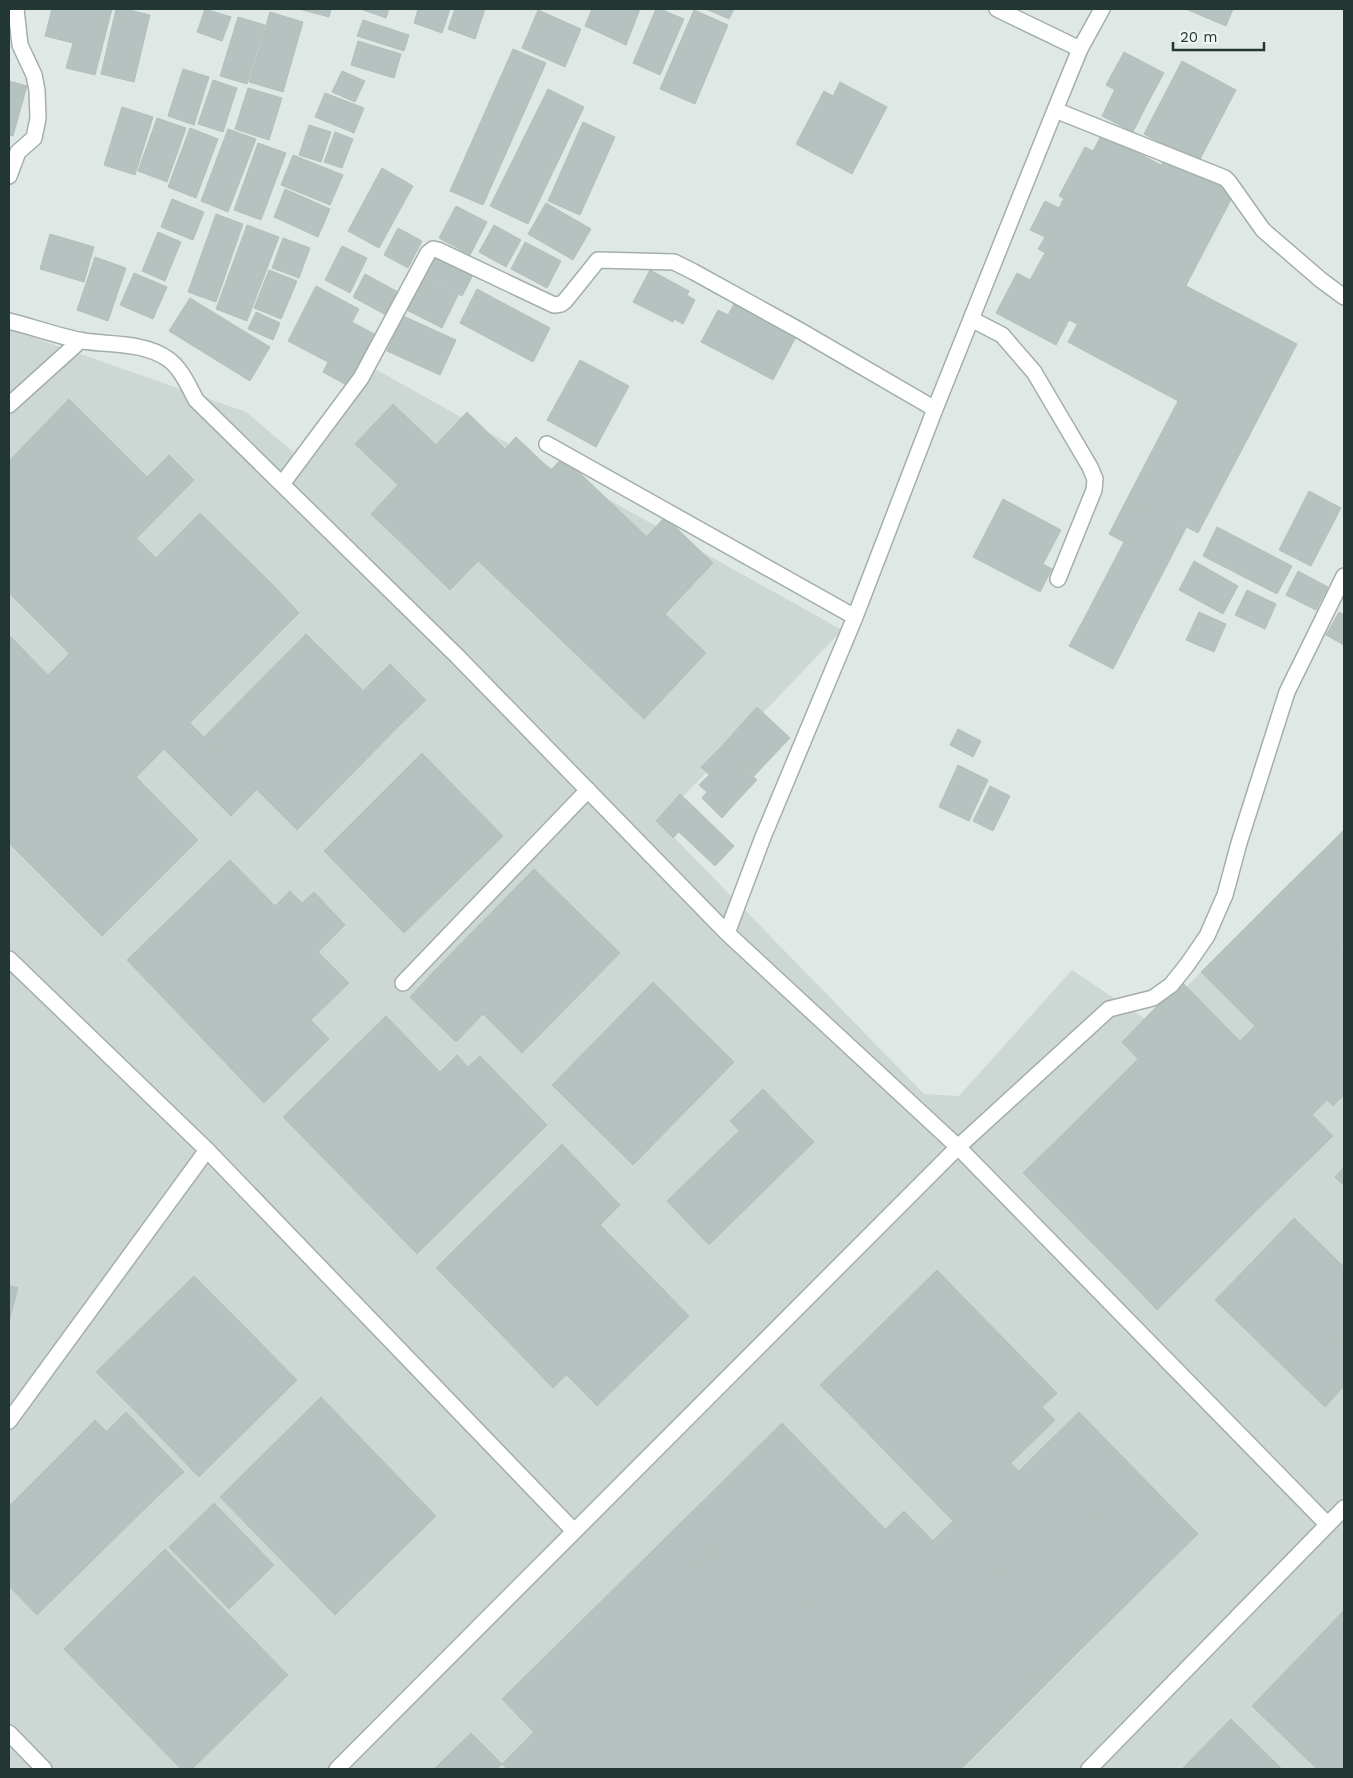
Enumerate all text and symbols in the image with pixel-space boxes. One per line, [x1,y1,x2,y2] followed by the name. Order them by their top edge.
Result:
[1173,20,1264,52] scale bar
[1180,28,1218,46] text: 20 m

